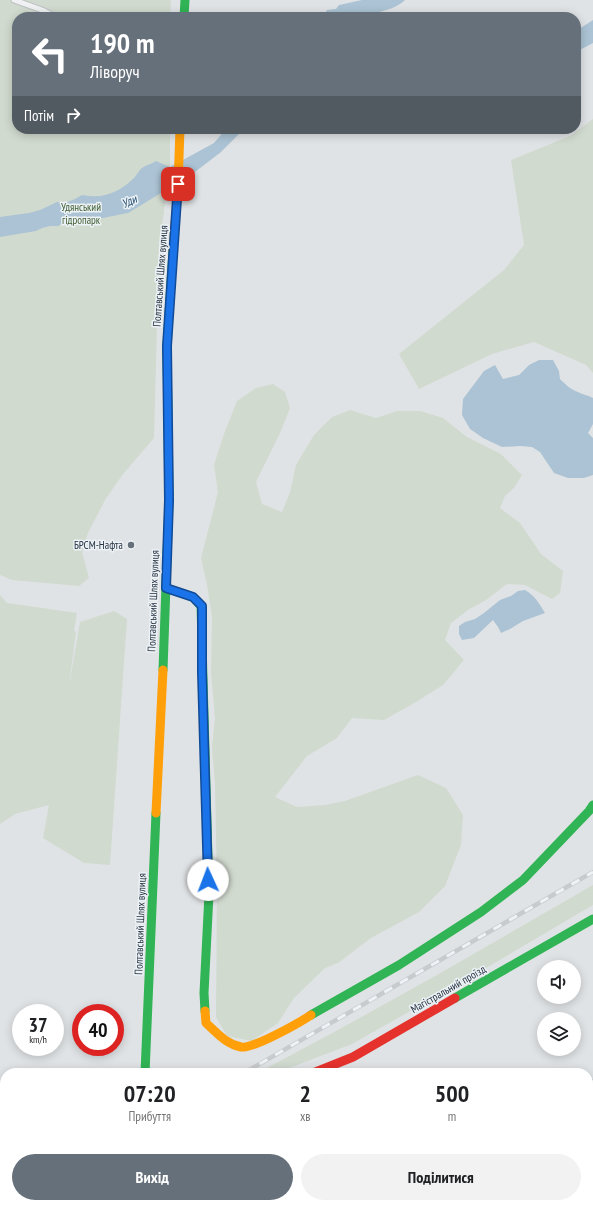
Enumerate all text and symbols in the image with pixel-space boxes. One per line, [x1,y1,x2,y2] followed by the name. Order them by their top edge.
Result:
[90,24,154,61] text: 190 m
[24,28,76,80] icon: left
[90,60,140,83] text: Ліворуч
[62,104,84,126] icon: right
[24,106,54,125] text: Потім
[161,167,195,201] pin
[167,173,189,195] icon: arrive
[119,190,141,211] water label: Уди
[61,200,101,227] park label: Удянський гідропарк
[149,225,171,327] street label: Полтавський Шлях вулиця
[74,538,123,552] place label: БРСМ-Нафта
[126,540,136,550] marker: БРСМ-Нафта
[144,550,162,652] street label: Полтавський Шлях вулиця
[187,859,229,901] position arrow
[131,873,149,975] street label: Полтавський Шлях вулиця
[537,960,581,1056] map controls
[537,960,581,1004] button: sound
[408,962,488,1016] street label: Магістральний проїзд
[72,1004,124,1056] speed limit sign: 40
[28,1012,48,1038] text: 37
[537,1012,581,1056] button: layers
[29,1033,47,1046] text: km/h
[124,1078,176,1109] text: 07:20
[299,1078,311,1109] text: 2
[435,1078,469,1109] text: 500
[128,1108,171,1125] text: Прибуття
[300,1108,311,1125] text: хв
[448,1108,456,1125] text: m
[12,1154,293,1200] button: Вихід
[301,1154,581,1200] button: Поділитися

